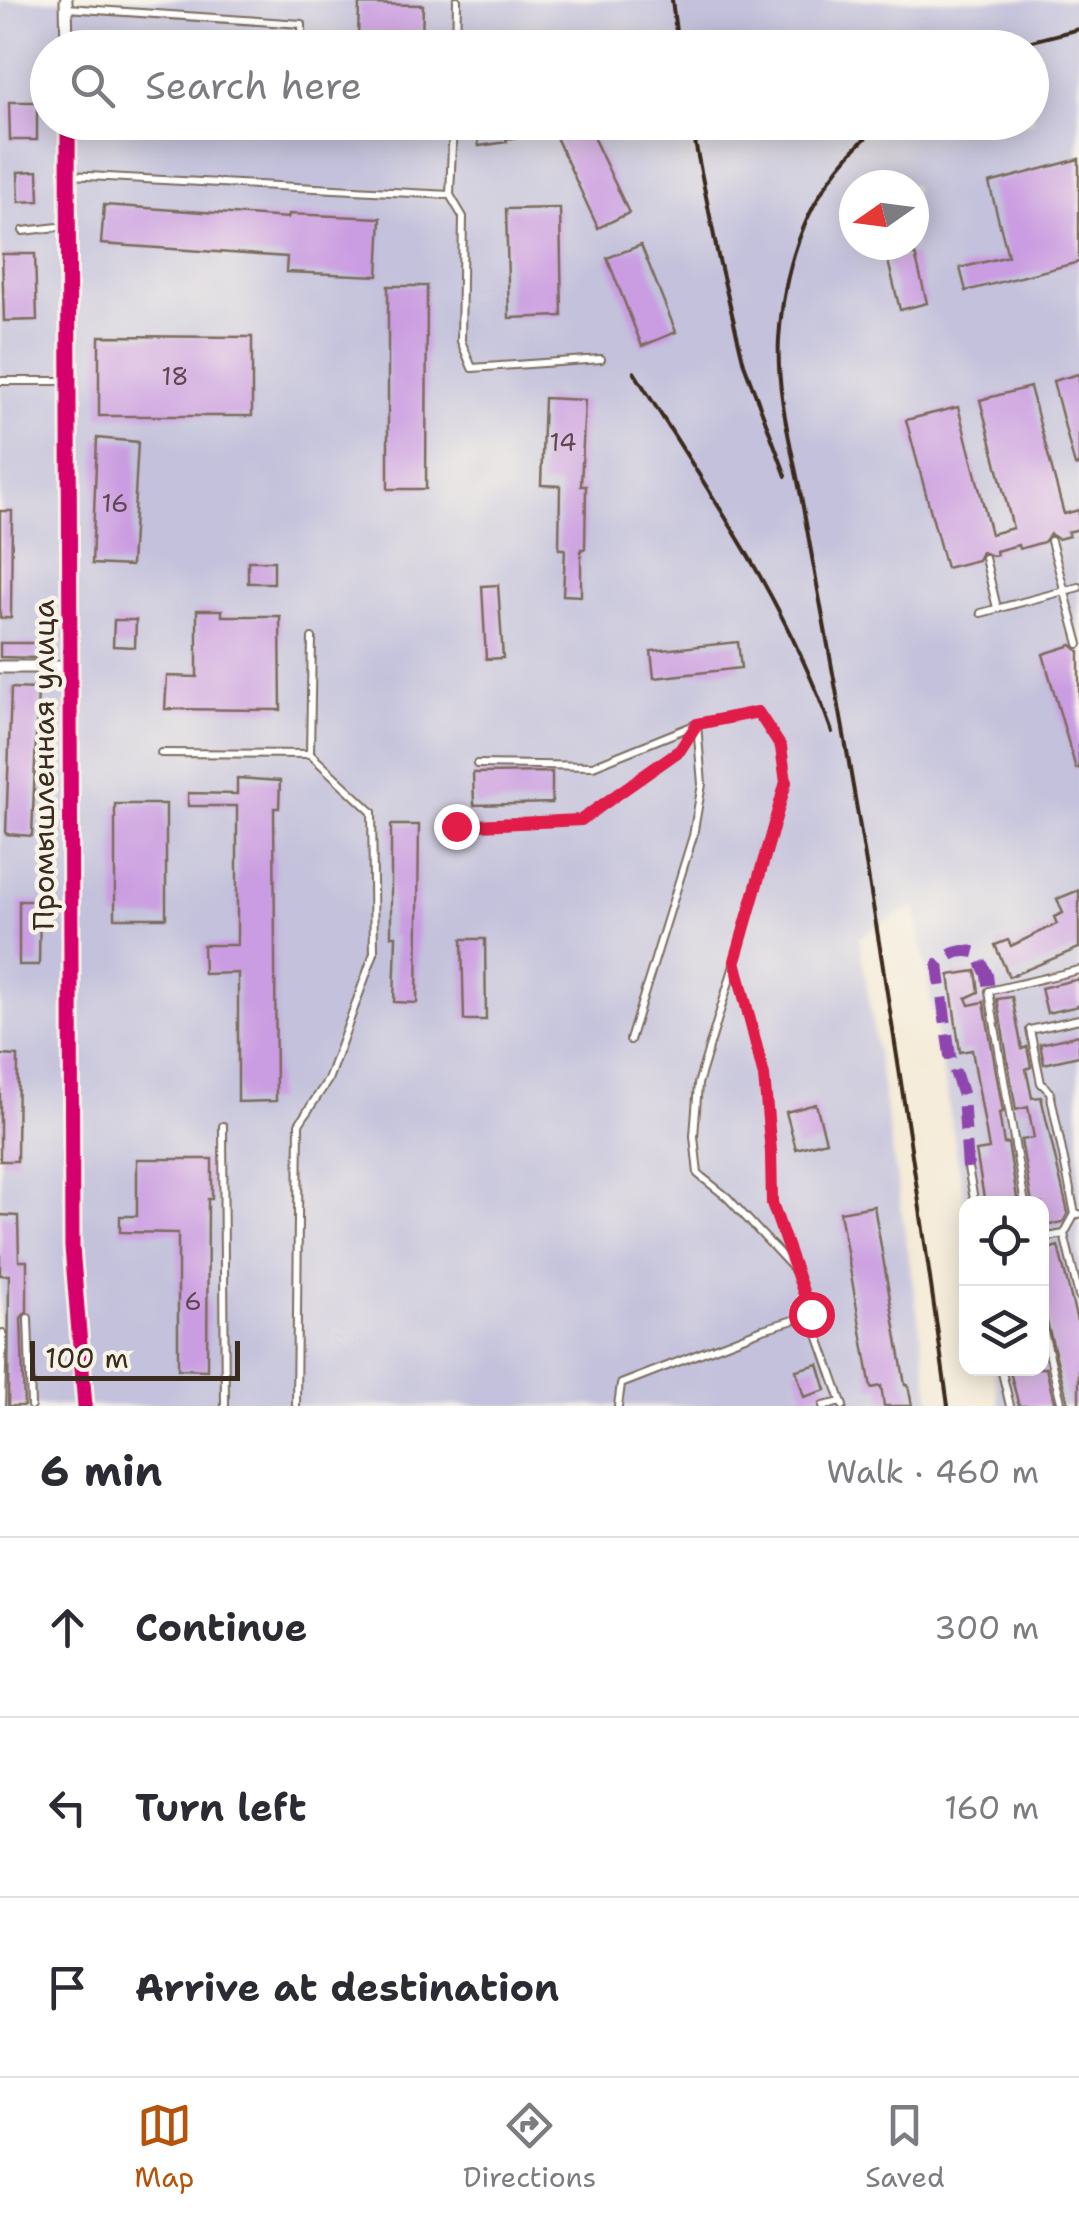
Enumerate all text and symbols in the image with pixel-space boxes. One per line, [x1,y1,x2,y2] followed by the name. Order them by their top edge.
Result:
[30,30,1049,140] search box
[65,58,120,113] icon: search
[145,60,362,111] text: Search here
[839,170,929,260] north arrow
[161,359,189,393] house number: 18
[550,425,576,459] house number: 14
[101,486,129,520] house number: 16
[23,599,64,931] street label: Промышленная улица
[434,804,480,850] route end
[959,1196,1049,1376] map controls
[959,1196,1049,1286] button: locate
[184,1284,202,1318] house number: 6
[959,1286,1049,1376] button: layers
[789,1292,835,1338] route start
[30,1336,240,1380] scale bar
[45,1339,129,1377] text: 100 m
[40,1443,162,1499] text: 6 min
[827,1450,1039,1493] text: Walk · 460 m
[40,1600,95,1655] icon: ahead
[135,1602,307,1653] text: Continue
[934,1606,1039,1649] text: 300 m
[40,1780,95,1835] icon: left
[135,1782,307,1833] text: Turn left
[944,1786,1039,1829] text: 160 m
[40,1960,95,2015] icon: arrive
[135,1962,559,2013] text: Arrive at destination
[134,2098,194,2196] tab: Map
[463,2098,596,2196] tab: Directions
[865,2098,945,2196] tab: Saved

